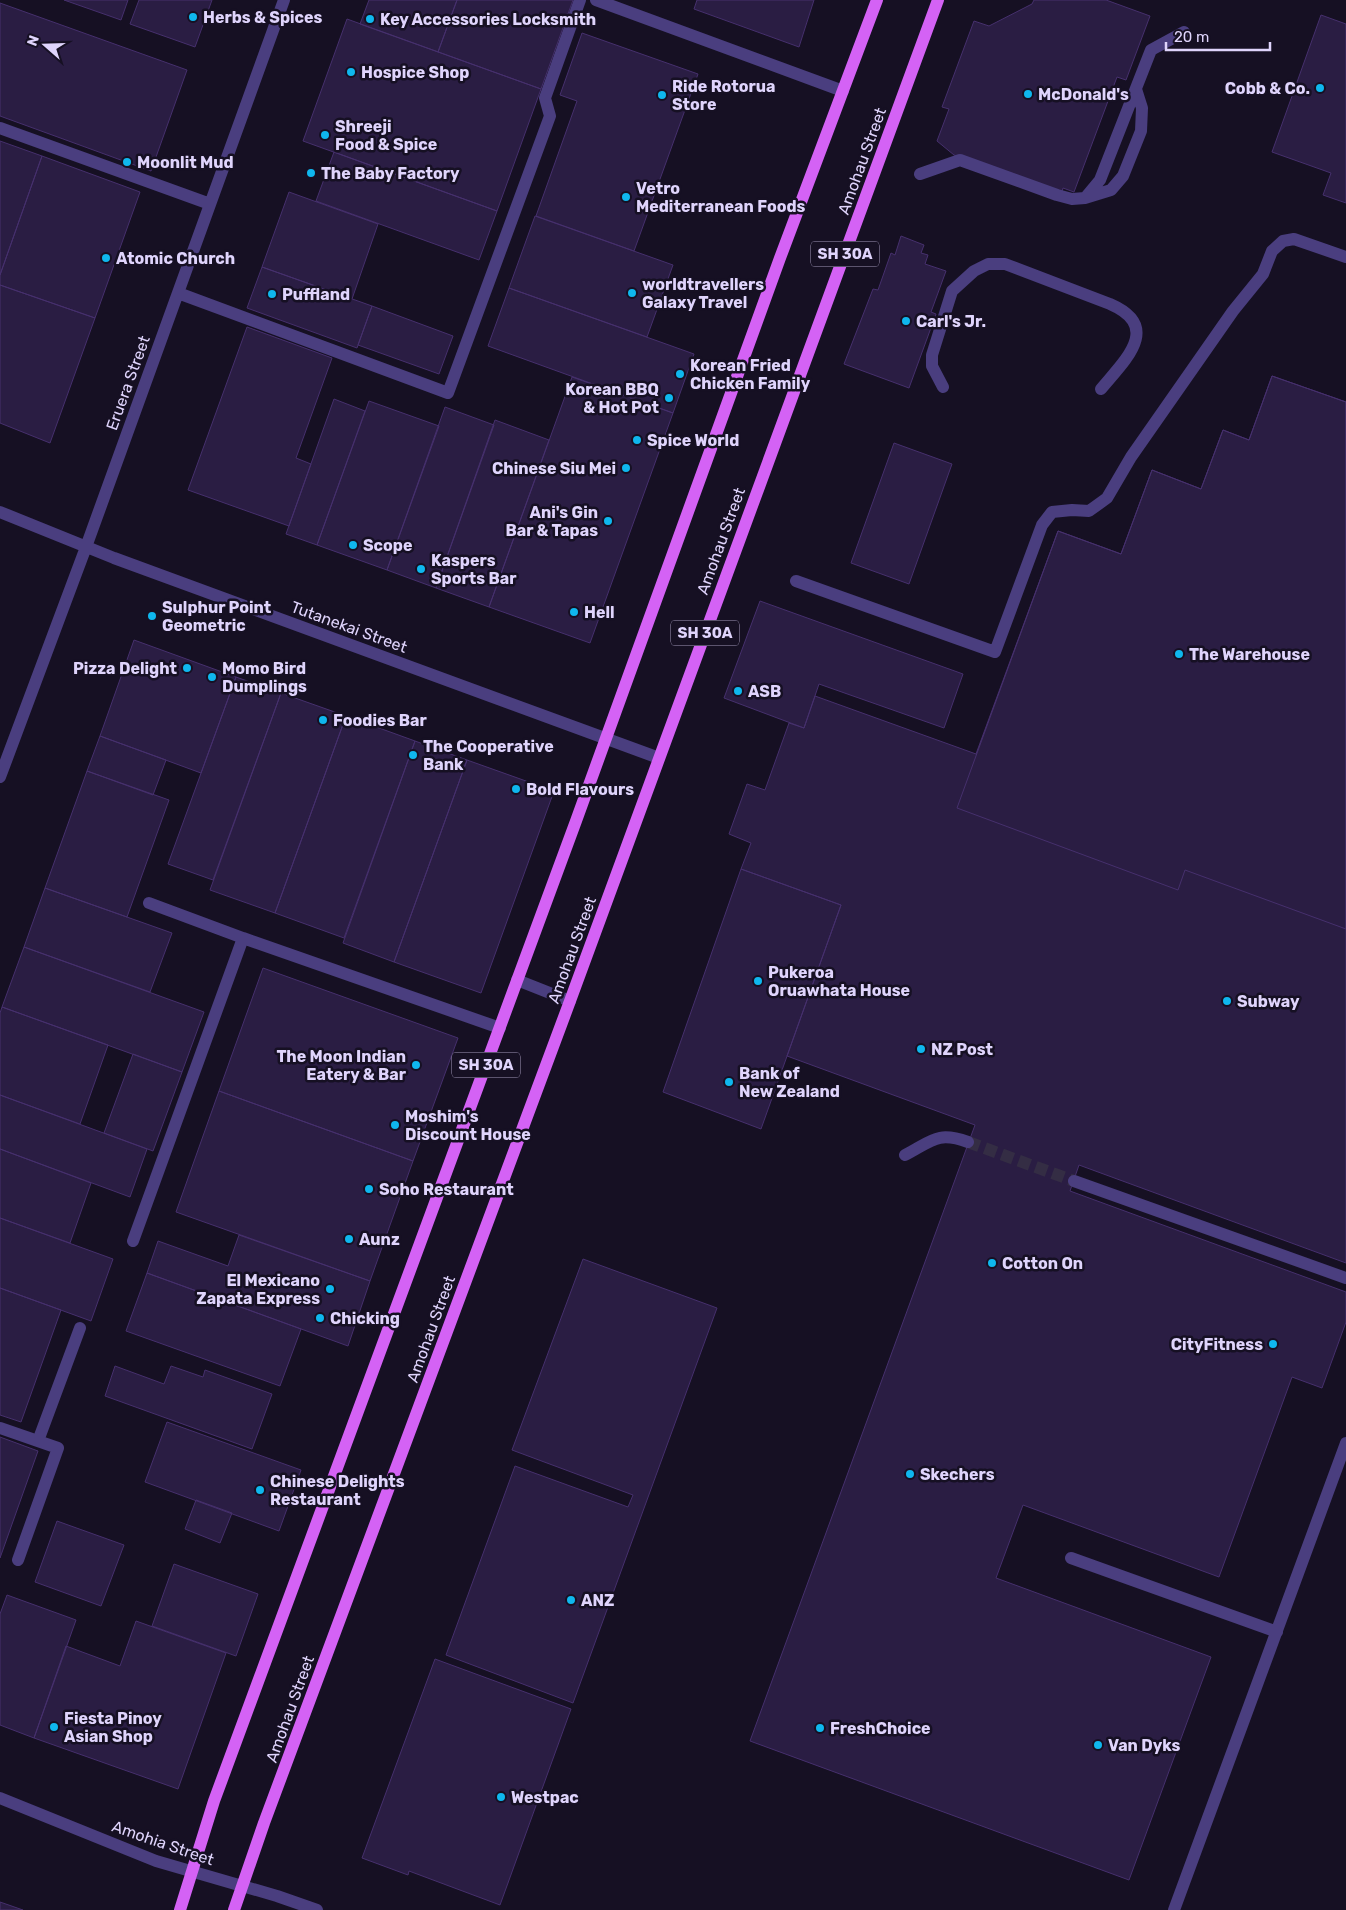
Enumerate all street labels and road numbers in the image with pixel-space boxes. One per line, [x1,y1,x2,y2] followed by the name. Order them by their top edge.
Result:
[834,105,890,217] street label: Amohau Street
[811,242,879,266] road number: SH 30A
[102,333,154,433] street label: Eruera Street
[693,485,749,597] street label: Amohau Street
[288,597,410,657] street label: Tutanekai Street
[671,620,739,646] road number: SH 30A
[544,894,600,1006] street label: Amohau Street
[452,1052,520,1078] road number: SH 30A
[403,1273,459,1385] street label: Amohau Street
[262,1653,318,1765] street label: Amohau Street
[109,1817,217,1869] street label: Amohia Street

